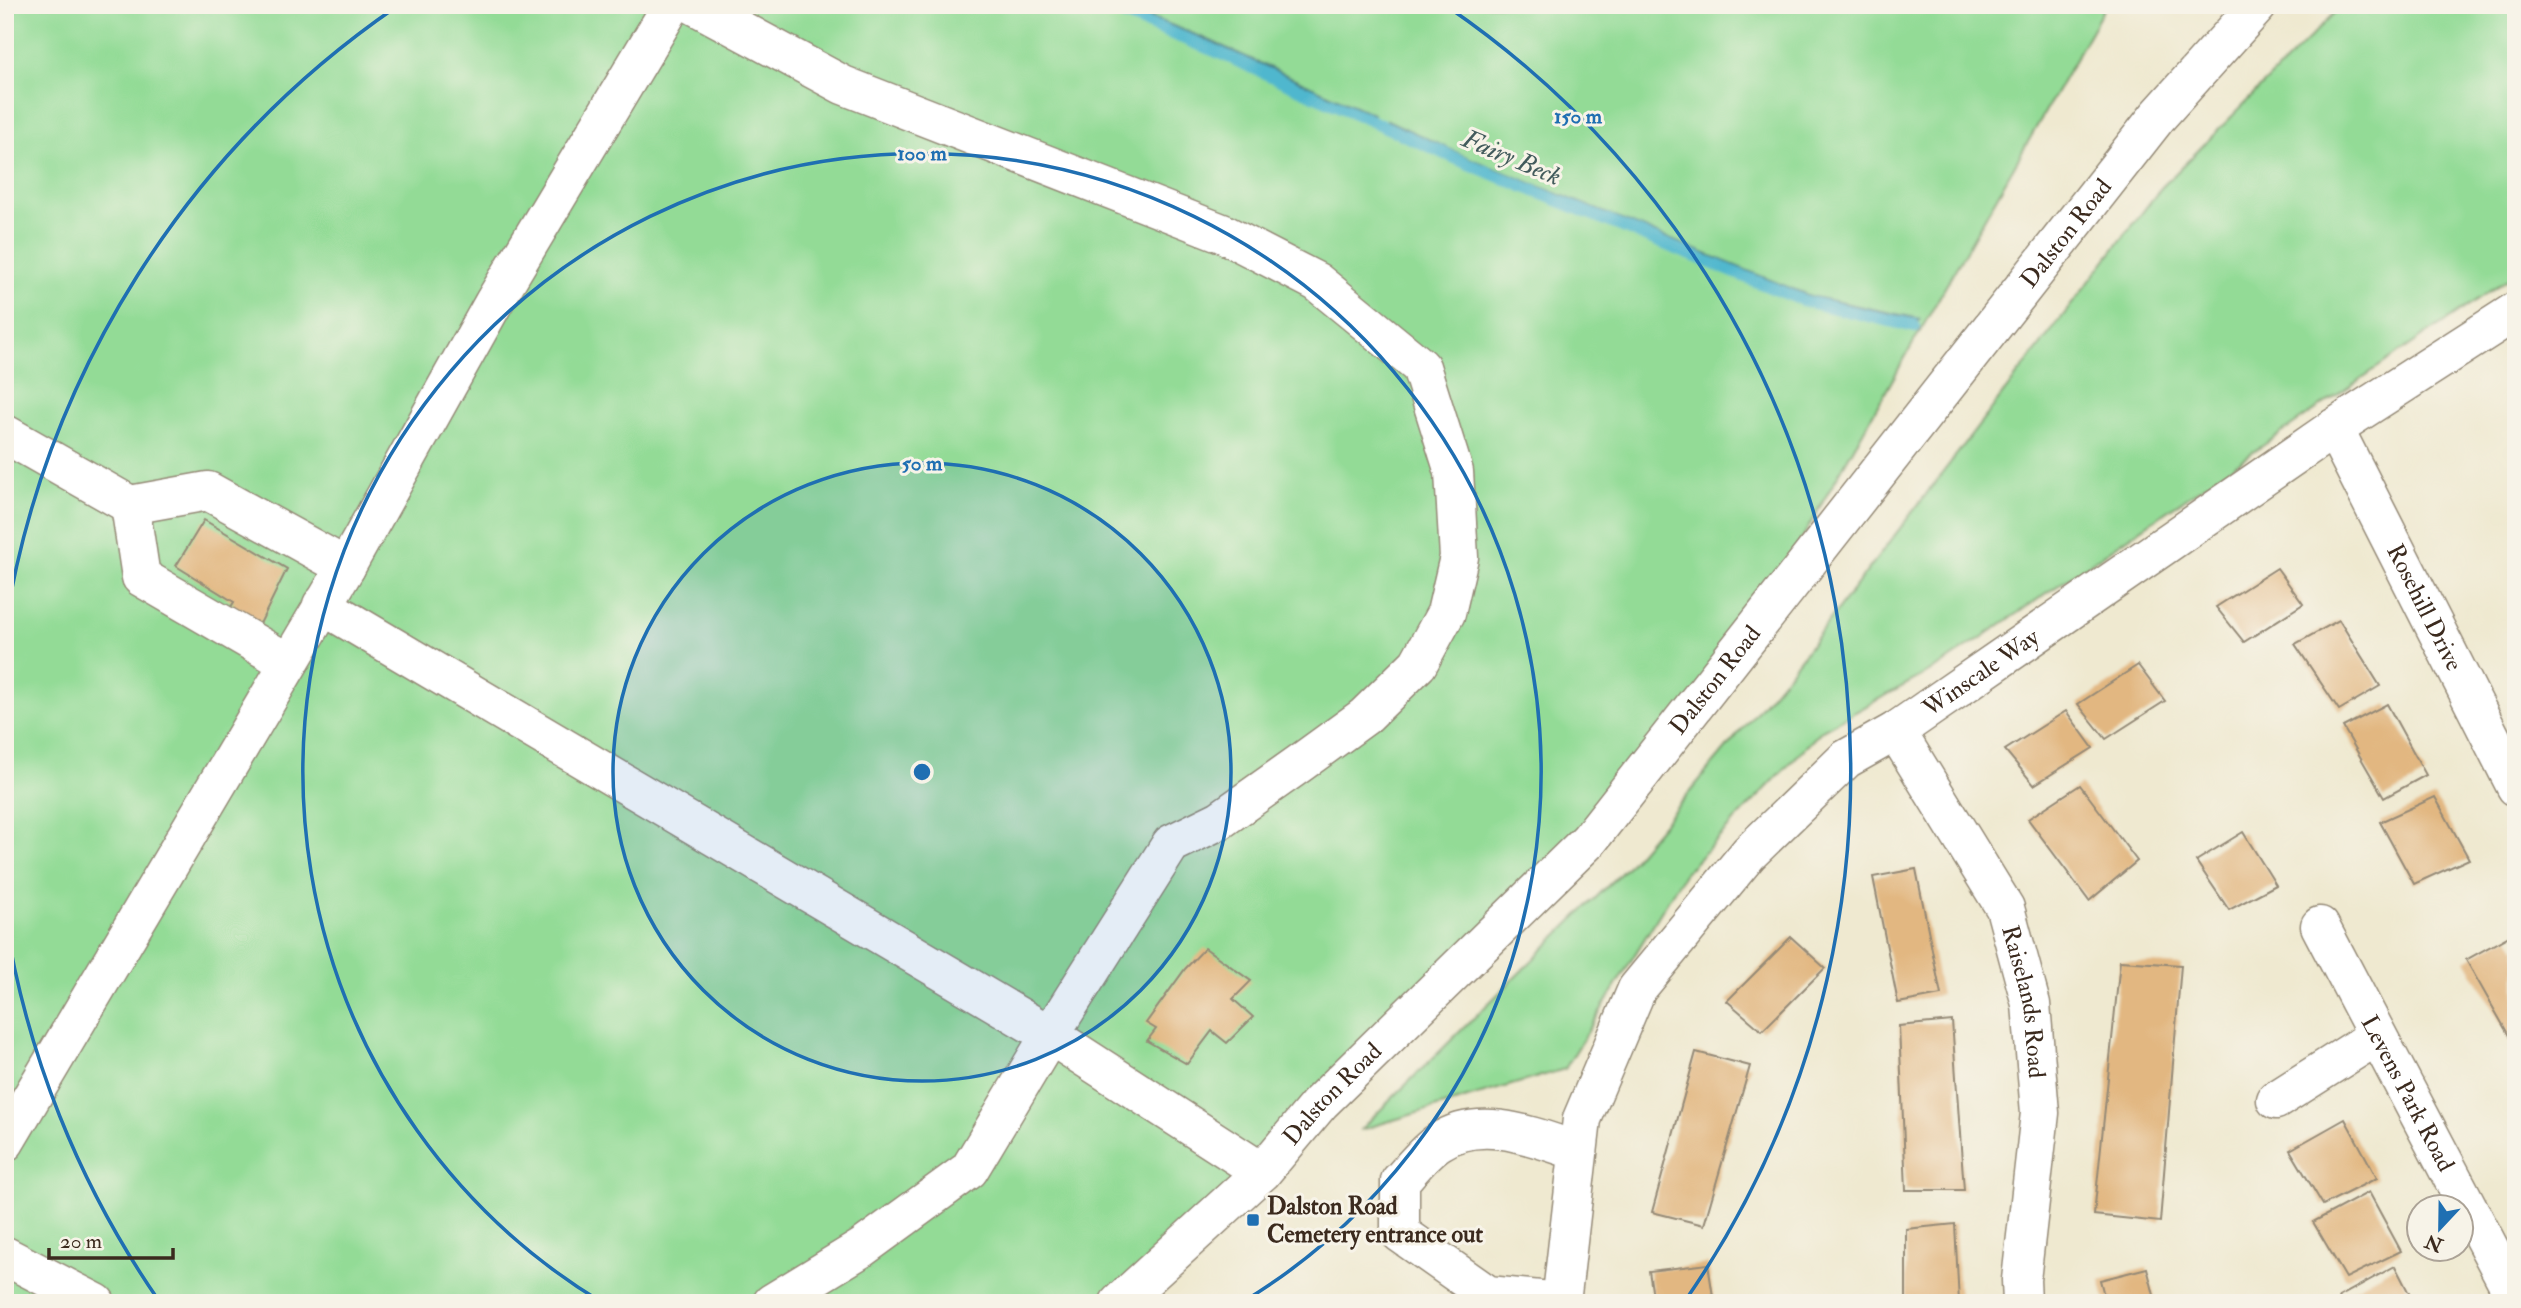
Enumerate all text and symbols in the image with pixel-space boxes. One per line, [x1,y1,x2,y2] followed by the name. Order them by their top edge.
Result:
[1554,103,1603,130] text: 150 m
[1456,122,1566,193] water label: Fairy Beck
[897,140,948,167] text: 100 m
[2014,172,2119,295] street label: Dalston Road
[902,450,943,477] text: 50 m
[2379,539,2469,676] street label: Rosehill Drive
[1663,619,1768,741] street label: Dalston Road
[1916,621,2046,724] street label: Winscale Way
[910,760,934,784] centre of rings
[1994,922,2052,1080] street label: Raiselands Road
[2354,1010,2461,1177] street label: Levens Park Road
[1276,1036,1389,1152] street label: Dalston Road
[1267,1191,1483,1250] place label: Dalston Road Cemetery entrance out
[2406,1192,2476,1262] north arrow
[1245,1212,1261,1228] marker: Dalston Road Cemetery entrance out
[49,1217,173,1261] scale bar
[60,1228,102,1255] text: 20 m
[2421,1228,2447,1258] text: N

